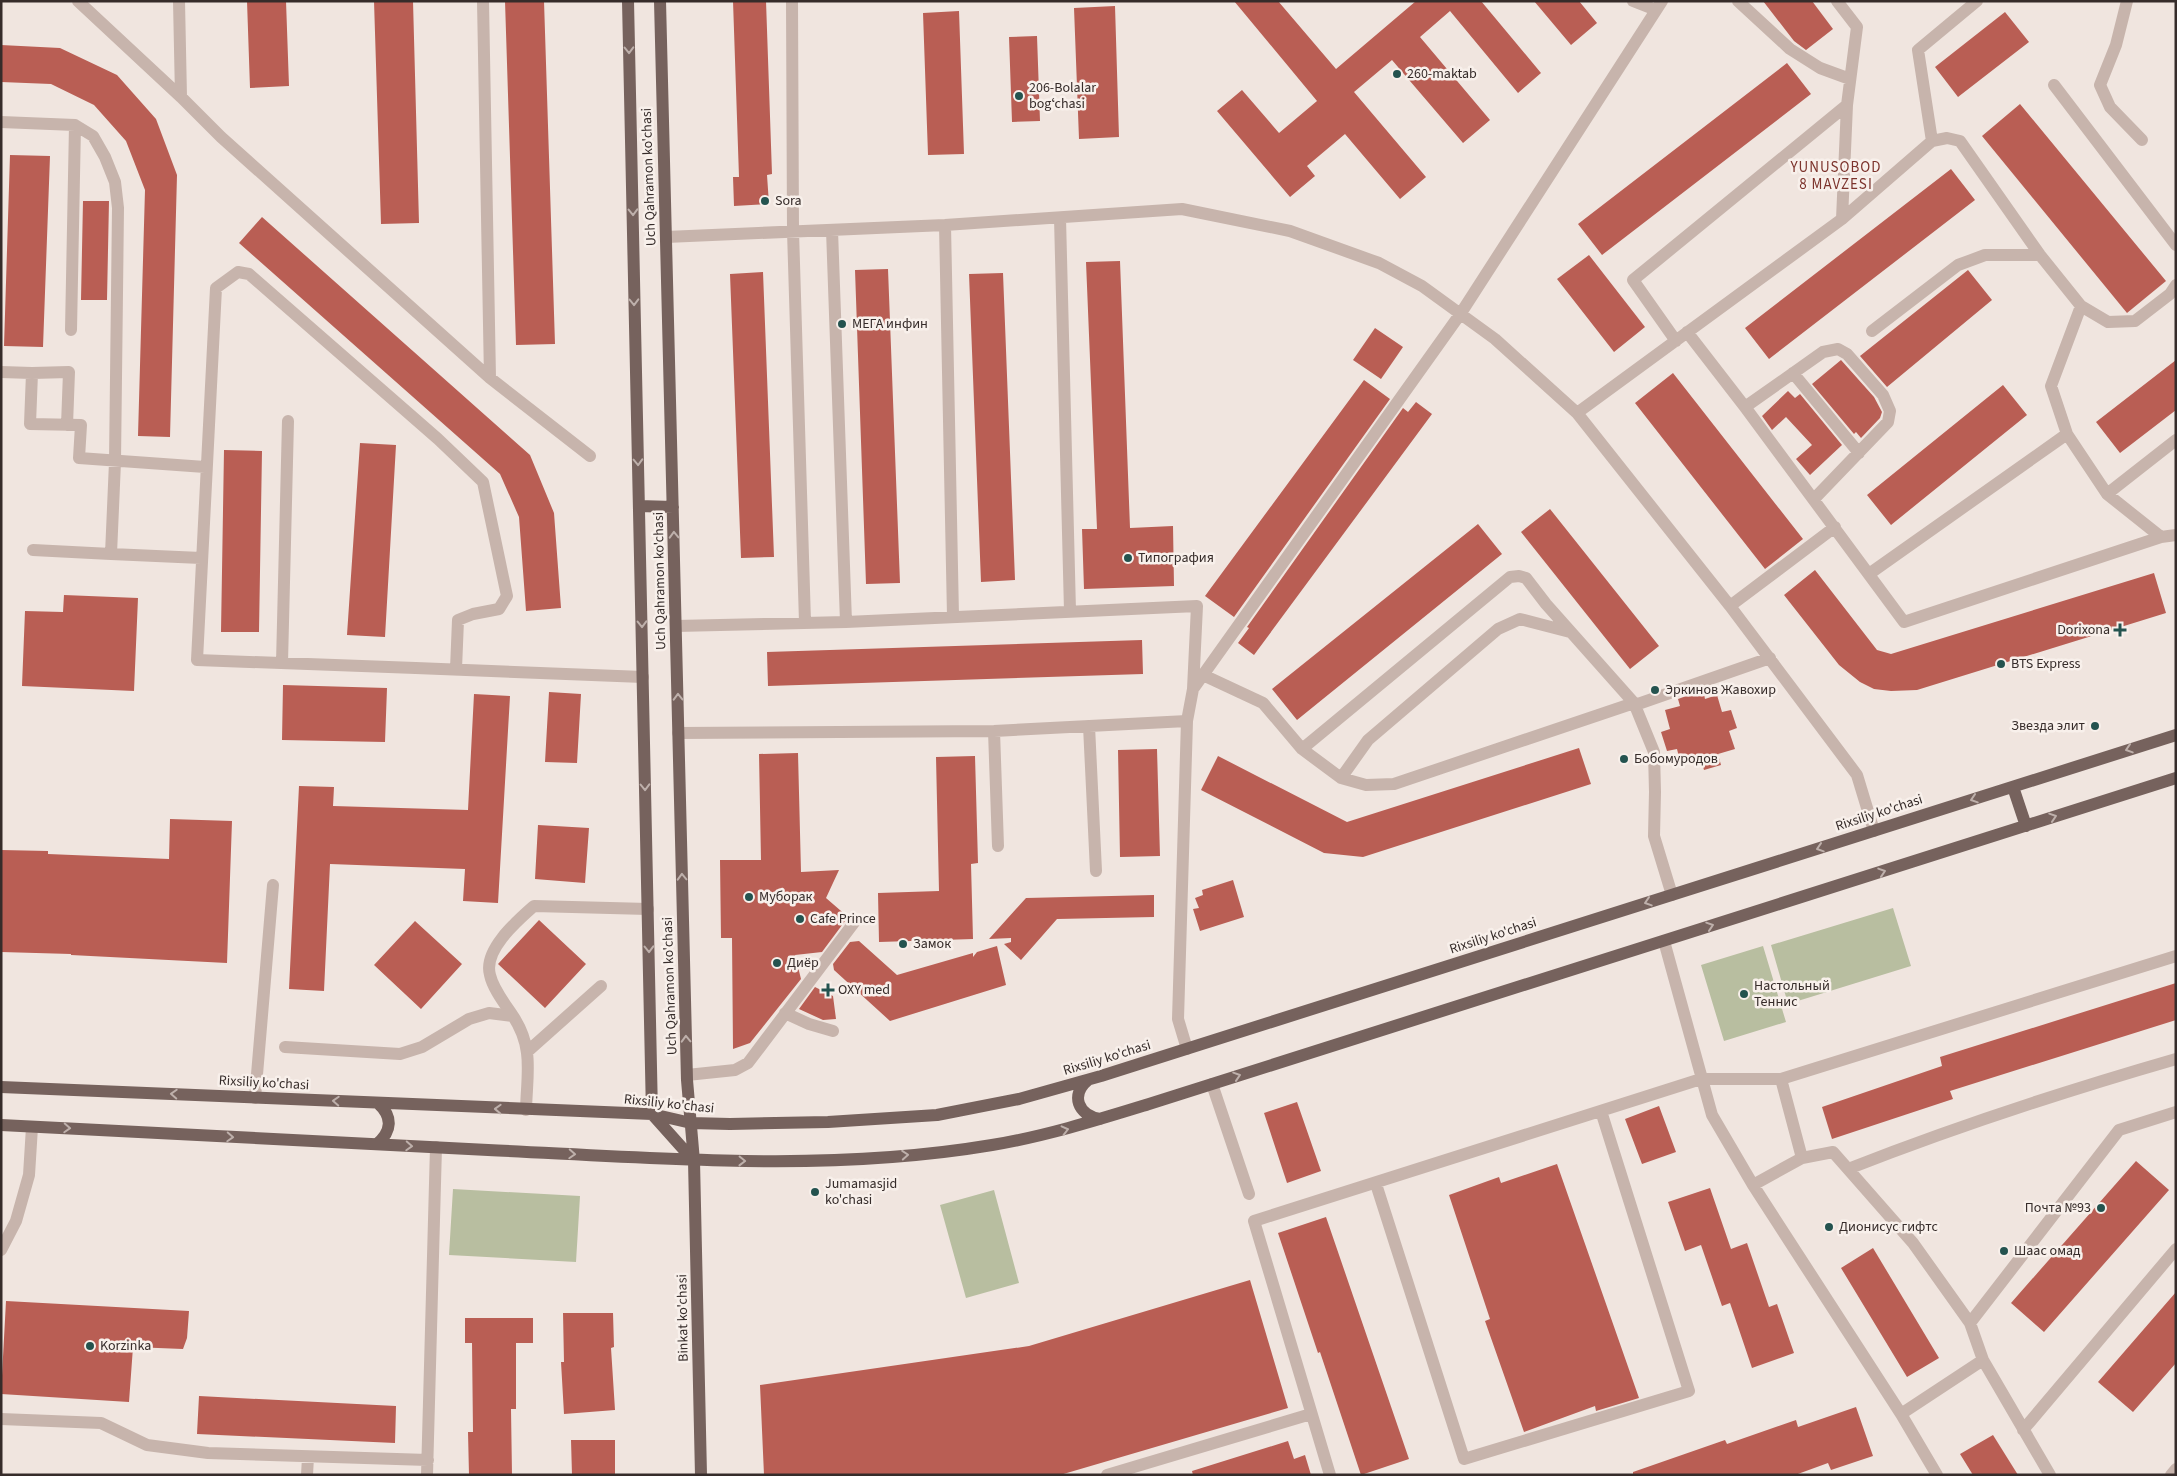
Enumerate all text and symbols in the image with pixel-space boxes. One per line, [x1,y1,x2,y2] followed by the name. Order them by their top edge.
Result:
[624,46,634,54] one-way arrow
[1407,64,1477,84] place label: 260-maktab
[1391,68,1403,80] marker: 260-maktab
[1029,78,1096,114] place label: 206-Bolalar bogʻchasi
[1013,90,1025,102] marker: 206-Bolalar bogʻchasi
[637,108,661,246] street label: Uch Qahramon ko'chasi
[1790,157,1881,195] district label: YUNUSOBOD 8 MAVZESI
[775,191,802,211] place label: Sora
[759,195,771,207] marker: Sora
[627,209,638,217] one-way arrow
[629,298,639,306] one-way arrow
[852,314,928,334] place label: МЕГА инфин
[836,318,848,330] marker: МЕГА инфин
[632,458,643,466] one-way arrow
[649,512,671,650] street label: Uch Qahramon ko'chasi
[668,530,679,538] one-way arrow
[1138,548,1214,568] place label: Типография
[1122,552,1134,564] marker: Типография
[2057,620,2110,640] place label: Dorixona
[636,621,647,629] one-way arrow
[2114,624,2126,636] marker: Dorixona
[2011,654,2081,674] place label: BTS Express
[1995,658,2007,670] marker: BTS Express
[1665,680,1776,700] place label: Эркинов Жавохир
[1649,684,1661,696] marker: Эркинов Жавохир
[672,693,683,701] one-way arrow
[2011,716,2086,736] place label: Звезда элит
[2089,720,2101,732] marker: Звезда элит
[2126,744,2134,754] one-way arrow
[1634,749,1718,769] place label: Бобомуродов
[1618,753,1630,765] marker: Бобомуродов
[640,784,650,791] one-way arrow
[1833,789,1925,837] street label: Rixsiliy ko'chasi
[1971,793,1979,803] one-way arrow
[2049,813,2057,823] one-way arrow
[1816,842,1824,852] one-way arrow
[1877,867,1885,877] one-way arrow
[677,873,687,880] one-way arrow
[759,887,813,907] place label: Муборак
[743,891,755,903] marker: Муборак
[1644,897,1653,907] one-way arrow
[810,909,876,929] place label: Cafe Prince
[1447,912,1539,960] street label: Rixsiliy ko'chasi
[794,913,806,925] marker: Cafe Prince
[658,917,682,1055] street label: Uch Qahramon ko'chasi
[1705,922,1714,932] one-way arrow
[913,934,951,954] place label: Замок
[897,938,909,950] marker: Замок
[643,946,654,954] one-way arrow
[787,953,819,973] place label: Диёр
[771,957,783,969] marker: Диёр
[1754,976,1830,1012] place label: Настольный Теннис
[838,980,890,1000] place label: OXY med
[822,984,834,996] marker: OXY med
[1738,988,1750,1000] marker: Настольный Теннис
[681,1035,692,1043] one-way arrow
[1061,1035,1153,1081] street label: Rixsiliy ko'chasi
[218,1071,310,1095] street label: Rixsiliy ko'chasi
[1232,1072,1240,1082] one-way arrow
[169,1089,177,1100] one-way arrow
[623,1089,715,1119] street label: Rixsiliy ko'chasi
[332,1096,340,1107] one-way arrow
[494,1103,502,1114] one-way arrow
[64,1123,72,1134] one-way arrow
[1060,1125,1068,1135] one-way arrow
[226,1131,234,1142] one-way arrow
[406,1141,414,1151] one-way arrow
[568,1149,576,1160] one-way arrow
[901,1150,909,1161] one-way arrow
[739,1156,747,1166] one-way arrow
[825,1174,897,1210] place label: Jumamasjid ko'chasi
[809,1186,821,1198] marker: Jumamasjid ko'chasi
[2025,1198,2091,1218] place label: Почта №93
[2095,1202,2107,1214] marker: Почта №93
[1839,1217,1938,1237] place label: Дионисус гифтс
[1823,1221,1835,1233] marker: Дионисус гифтс
[2014,1241,2081,1261] place label: Шаас омад
[1998,1245,2010,1257] marker: Шаас омад
[672,1274,694,1362] street label: Binkat ko'chasi
[100,1336,151,1356] place label: Korzinka
[84,1340,96,1352] marker: Korzinka

